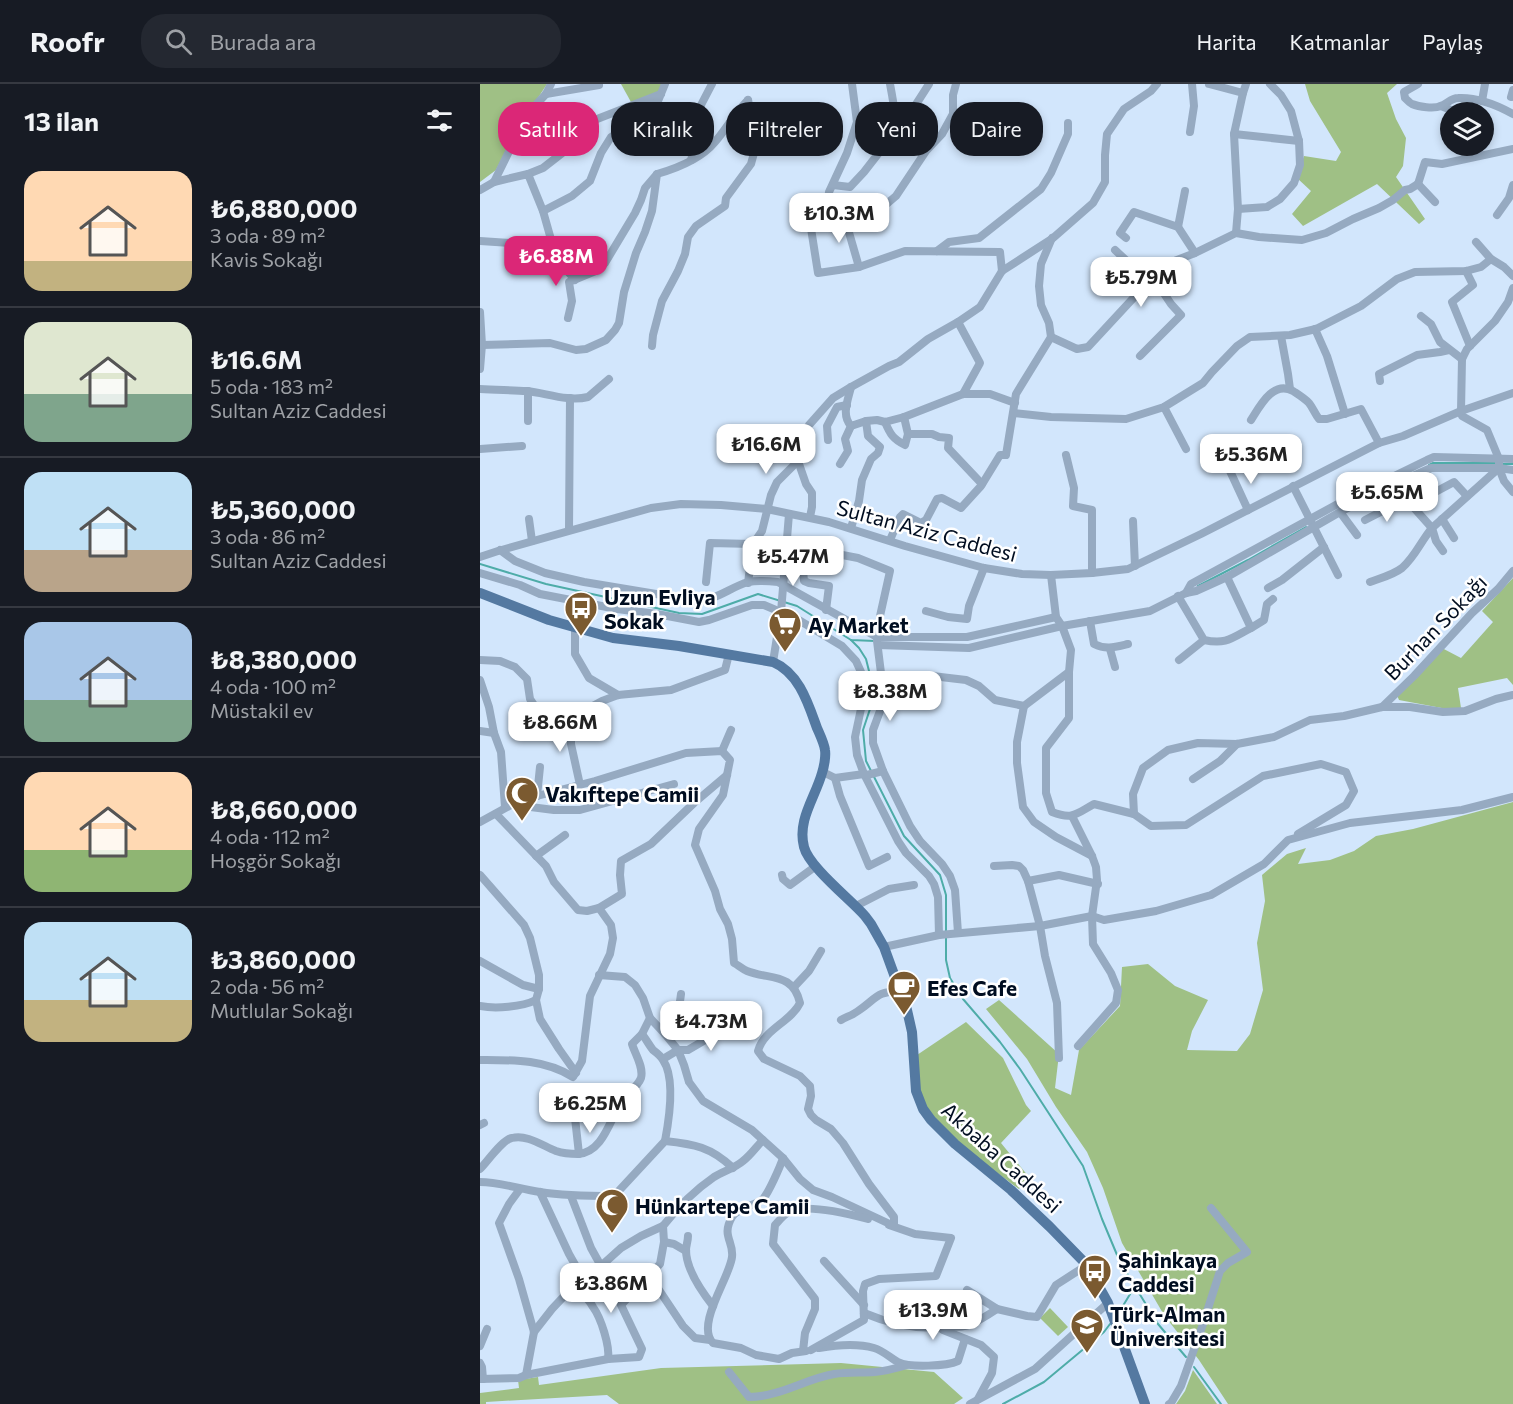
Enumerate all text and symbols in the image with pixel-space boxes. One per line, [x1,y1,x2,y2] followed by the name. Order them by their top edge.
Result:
[141,14,561,68] search box
[30,24,105,58] text: Roofr
[162,25,195,58] icon: search
[210,28,316,55] text: Burada ara
[1196,29,1257,54] text: Harita
[1290,29,1389,54] text: Katmanlar
[1422,29,1483,54] text: Paylaş
[498,102,599,156] chip: Satılık
[611,102,714,156] chip: Kiralık
[726,102,843,156] chip: Filtreler
[855,102,938,156] chip: Yeni
[950,102,1043,156] chip: Daire
[1440,102,1494,156] map controls
[1440,102,1494,156] button: layers
[423,104,456,137] icon: filters
[24,105,99,136] text: 13 ilan
[210,192,358,223] text: ₺6,880,000
[790,193,888,244] pin: ₺10.3M
[72,195,144,267] icon: home
[803,200,875,224] text: ₺10.3M
[210,223,325,247] text: 3 oda · 89 m²
[507,236,605,287] pin: ₺6.88M
[518,243,594,267] text: ₺6.88M
[210,247,323,271] text: Kavis Sokağı
[1092,257,1190,308] pin: ₺5.79M
[1104,264,1178,288] text: ₺5.79M
[210,343,302,374] text: ₺16.6M
[72,346,144,418] icon: home
[210,374,333,398] text: 5 oda · 183 m²
[210,398,387,422] text: Sultan Aziz Caddesi
[717,424,815,475] pin: ₺16.6M
[731,431,802,455] text: ₺16.6M
[1202,434,1300,485] pin: ₺5.36M
[1214,441,1288,465] text: ₺5.36M
[1338,472,1436,523] pin: ₺5.65M
[1350,479,1424,503] text: ₺5.65M
[210,493,356,524] text: ₺5,360,000
[834,494,1020,566] street label: Sultan Aziz Caddesi
[72,496,144,568] icon: home
[210,524,325,548] text: 3 oda · 86 m²
[744,536,842,587] pin: ₺5.47M
[757,543,829,567] text: ₺5.47M
[210,548,387,572] text: Sultan Aziz Caddesi
[1379,569,1491,685] street label: Burhan Sokağı
[604,584,716,633] place label: Uzun Evliya Sokak
[563,590,599,637] bus stop icon: Uzun Evliya Sokak
[767,606,803,653] supermarket icon: Ay Market
[808,612,909,637] place label: Ay Market
[210,643,357,674] text: ₺8,380,000
[72,646,144,718] icon: home
[841,671,939,722] pin: ₺8.38M
[210,674,336,698] text: 4 oda · 100 m²
[852,678,928,702] text: ₺8.38M
[210,698,313,722] text: Müstakil ev
[511,702,609,753] pin: ₺8.66M
[522,709,598,733] text: ₺8.66M
[504,775,540,822] mosque icon: Vakıftepe Camii
[545,781,699,806] place label: Vakıftepe Camii
[210,793,358,824] text: ₺8,660,000
[72,796,144,868] icon: home
[210,824,330,848] text: 4 oda · 112 m²
[210,848,341,872] text: Hoşgör Sokağı
[210,943,356,974] text: ₺3,860,000
[72,946,144,1018] icon: home
[886,969,922,1016] cafe icon: Efes Cafe
[210,974,324,998] text: 2 oda · 56 m²
[927,975,1017,1000] place label: Efes Cafe
[210,998,353,1022] text: Mutlular Sokağı
[662,1001,760,1052] pin: ₺4.73M
[674,1008,748,1032] text: ₺4.73M
[541,1083,639,1134] pin: ₺6.25M
[553,1090,627,1114] text: ₺6.25M
[937,1097,1067,1217] street label: Akbaba Caddesi
[594,1187,630,1234] mosque icon: Hünkartepe Camii
[635,1193,809,1218] place label: Hünkartepe Camii
[1118,1247,1217,1296] place label: Şahinkaya Caddesi
[1077,1253,1113,1300] bus stop icon: Şahinkaya Caddesi
[562,1263,660,1314] pin: ₺3.86M
[574,1270,648,1294] text: ₺3.86M
[884,1290,982,1341] pin: ₺13.9M
[898,1297,968,1321] text: ₺13.9M
[1110,1301,1225,1350] place label: Türk-Alman Üniversitesi
[1069,1307,1105,1354] school or university icon: Türk-Alman Üniversitesi

